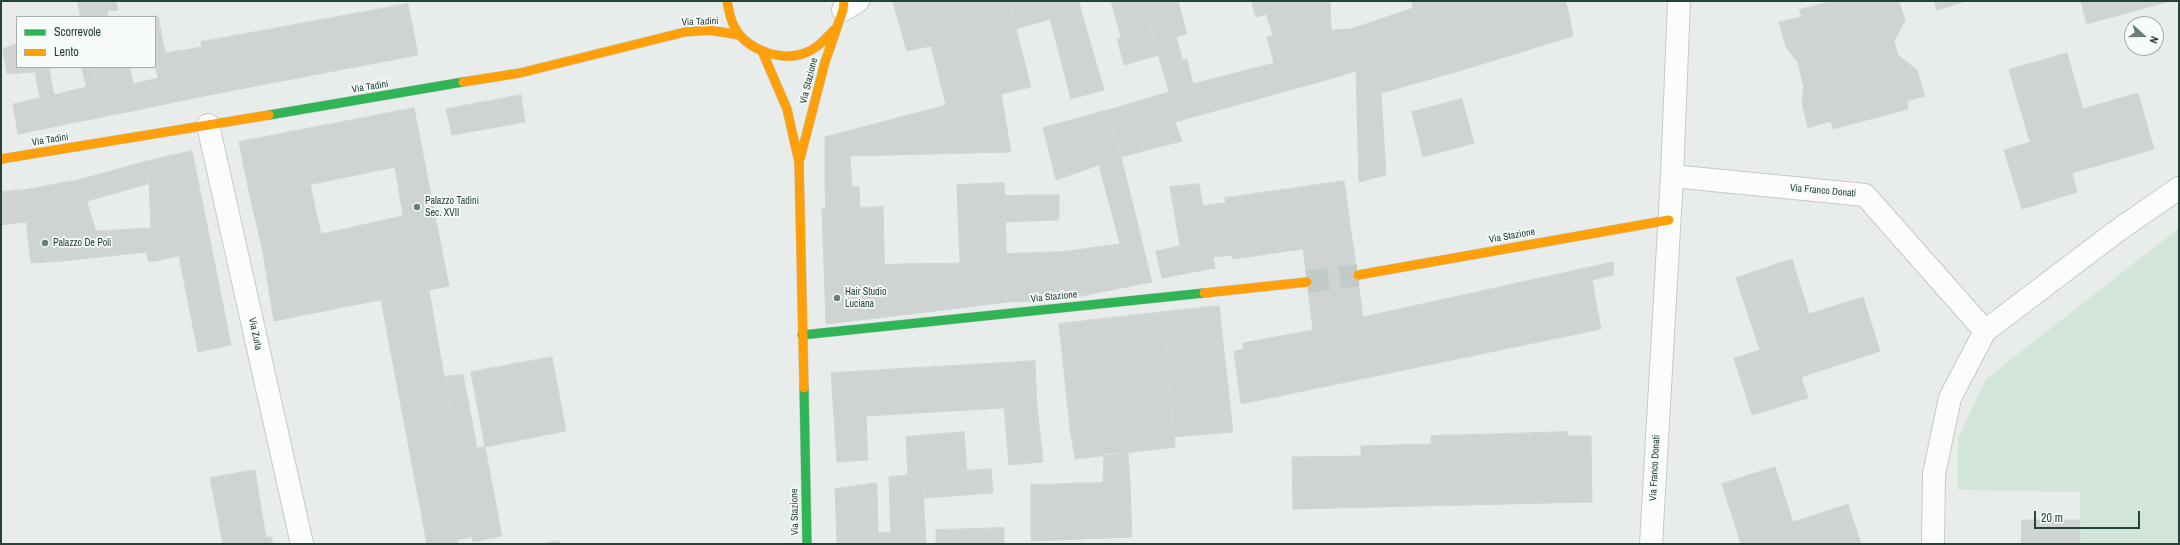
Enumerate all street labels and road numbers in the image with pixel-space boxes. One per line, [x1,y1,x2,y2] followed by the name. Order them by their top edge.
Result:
[681,15,719,29] street label: Via Tadini
[798,57,820,105] street label: Via Stazione
[351,78,389,96] street label: Via Tadini
[31,131,69,149] street label: Via Tadini
[1789,182,1857,200] street label: Via Franco Donati
[1488,226,1536,246] street label: Via Stazione
[1030,289,1078,305] street label: Via Stazione
[246,317,264,351] street label: Via Zurla
[1647,435,1663,501] street label: Via Franco Donati
[789,488,801,536] street label: Via Stazione

